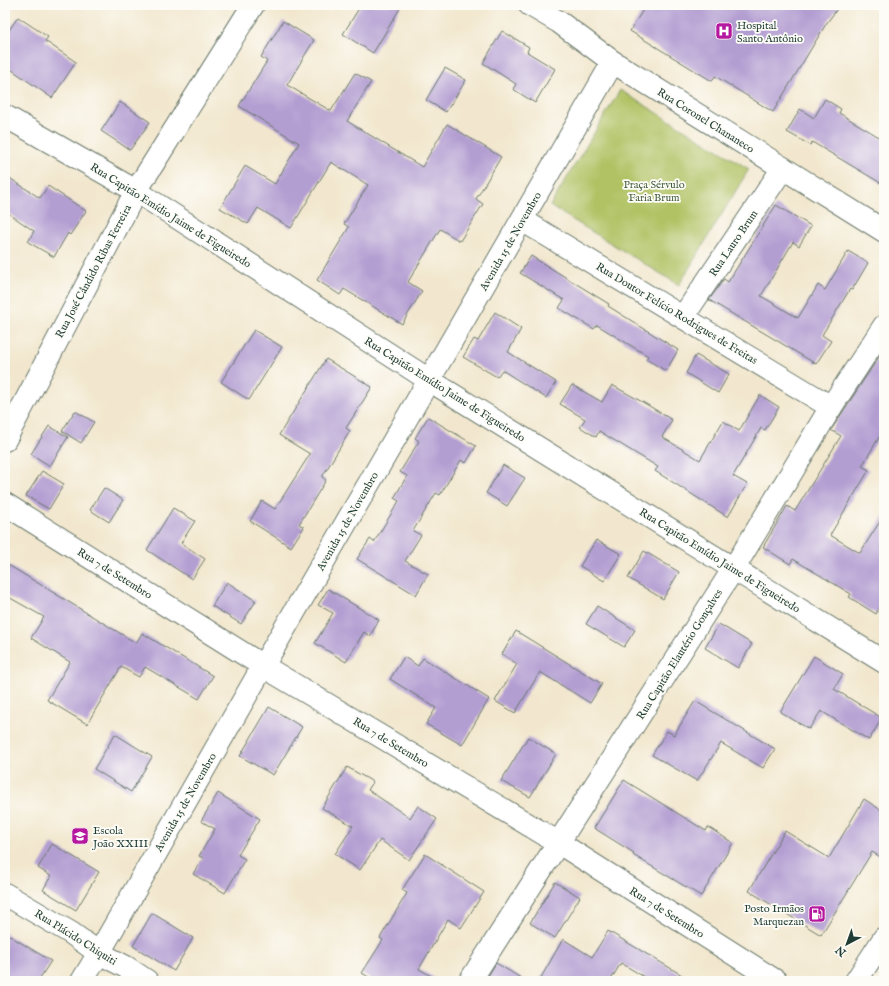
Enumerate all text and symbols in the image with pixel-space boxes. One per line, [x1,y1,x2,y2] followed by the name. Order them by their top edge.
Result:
[737,19,803,46] place label: Hospital Santo Antônio
[714,21,734,41] hospital icon: Hospital Santo Antônio
[654,85,757,156] street label: Rua Coronel Chananeco
[87,160,254,271] street label: Rua Capitão Emídio Jaime de Figueiredo
[623,178,685,205] park label: Praça Sérvulo Faria Brum
[476,190,545,294] street label: Avenida 15 de Novembro
[53,202,135,341] street label: Rua José Cândido Ribas Ferreira
[706,207,762,280] street label: Rua Lauro Brum
[593,260,760,368] street label: Rua Doutor Felício Rodrigues de Freitas
[361,334,528,445] street label: Rua Capitão Emídio Jaime de Figueiredo
[313,470,382,574] street label: Avenida 15 de Novembro
[636,505,803,616] street label: Rua Capitão Emídio Jaime de Figueiredo
[74,545,155,603] street label: Rua 7 de Setembro
[634,587,726,722] street label: Rua Capitão Elautério Gonçalves
[350,715,431,771] street label: Rua 7 de Setembro
[151,751,220,855] street label: Avenida 15 de Novembro
[91,824,148,851] place label: Escola João XXIII
[70,826,90,846] school or university icon: Escola João XXIII
[626,884,707,942] street label: Rua 7 de Setembro
[744,902,804,929] place label: Posto Irmãos Marquezan
[807,904,827,924] fuel station icon: Posto Irmãos Marquezan
[32,907,119,969] street label: Rua Plácido Chiquiti
[827,924,867,964] north arrow
[833,942,850,960] text: N

